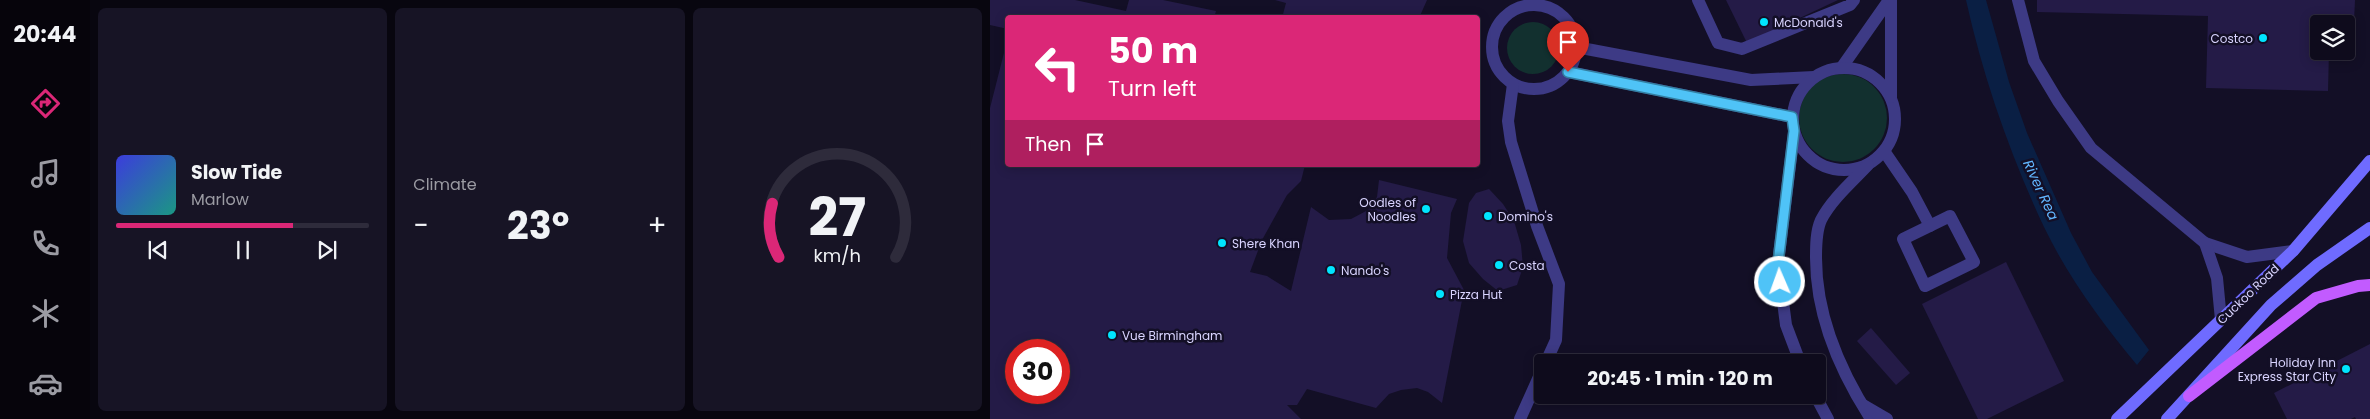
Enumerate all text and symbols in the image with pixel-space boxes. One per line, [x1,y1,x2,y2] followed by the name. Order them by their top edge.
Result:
[1774,14,1843,31] place label: McDonald's
[2310,15,2355,60] map controls
[2310,15,2355,60] button: layers
[1758,16,1770,28] marker: McDonald's
[14,19,76,50] text: 20:44
[1547,21,1589,72] pin
[1108,26,1198,75] text: 50 m
[1554,28,1582,56] icon: arrive
[2210,30,2253,47] place label: Costco
[2257,32,2269,44] marker: Costco
[1025,35,1090,100] icon: left
[1108,73,1196,104] text: Turn left
[28,86,63,121] icon: directions
[1081,130,1109,158] icon: arrive
[1025,131,1071,158] text: Then
[28,156,63,191] icon: music
[2018,157,2064,224] water label: River Rea
[191,159,282,186] text: Slow Tide
[413,173,477,196] text: Climate
[809,181,866,254] text: 27
[191,188,249,211] text: Marlow
[1359,194,1416,225] place label: Oodles of Noodles
[507,199,569,252] text: 23°
[1420,203,1432,215] marker: Oodles of Noodles
[413,206,429,245] text: −
[648,206,667,245] text: +
[1498,208,1553,225] place label: Domino's
[1482,210,1494,222] marker: Domino's
[28,226,63,261] icon: phone
[1232,235,1300,252] place label: Shere Khan
[144,236,172,264] icon: previous
[229,236,257,264] icon: pause
[313,236,341,264] icon: next
[1216,237,1228,249] marker: Shere Khan
[814,243,861,268] text: km/h
[1753,255,1805,307] position arrow
[1509,257,1545,274] place label: Costa
[1493,259,1505,271] marker: Costa
[2213,260,2283,328] street label: Cuckoo Road
[1341,262,1389,279] place label: Nando's
[1325,264,1337,276] marker: Nando's
[1450,286,1503,303] place label: Pizza Hut
[1434,288,1446,300] marker: Pizza Hut
[28,296,63,331] icon: climate
[1122,327,1222,344] place label: Vue Birmingham
[1106,329,1118,341] marker: Vue Birmingham
[1005,339,1070,404] speed limit sign: 30
[2238,354,2336,385] place label: Holiday Inn Express Star City
[2340,363,2352,375] marker: Holiday Inn Express Star City
[1587,365,1773,392] text: 20:45 · 1 min · 120 m
[28,366,63,401] icon: car

